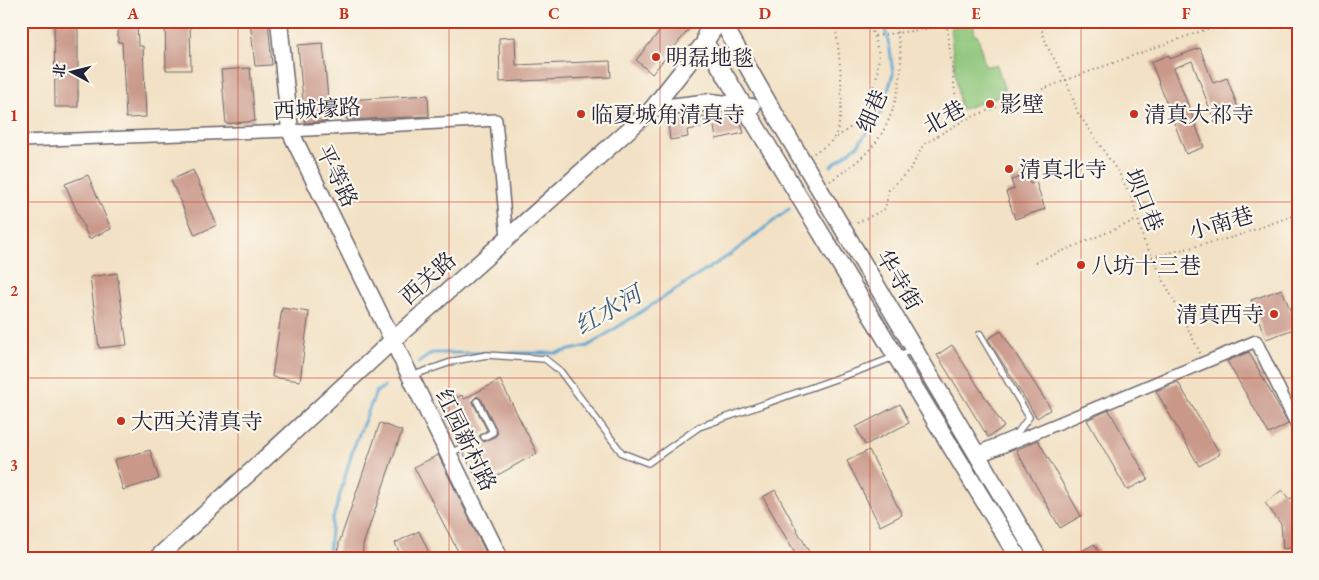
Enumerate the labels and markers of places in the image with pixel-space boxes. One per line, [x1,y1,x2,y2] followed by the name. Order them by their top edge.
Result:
[666,43,754,72] place label: 明磊地毯
[650,51,662,63] marker: 明磊地毯
[1000,90,1044,119] place label: 影壁
[984,98,996,110] marker: 影壁
[591,100,745,129] place label: 临夏城角清真寺
[1144,100,1254,129] place label: 清真大祁寺
[575,108,587,120] marker: 临夏城角清真寺
[1128,108,1140,120] marker: 清真大祁寺
[1019,155,1107,184] place label: 清真北寺
[1003,163,1015,175] marker: 清真北寺
[1091,251,1201,280] place label: 八坊十三巷
[1075,259,1087,271] marker: 八坊十三巷
[1176,300,1264,329] place label: 清真西寺
[1268,308,1280,320] marker: 清真西寺
[131,407,263,436] place label: 大西关清真寺
[115,415,127,427] marker: 大西关清真寺

